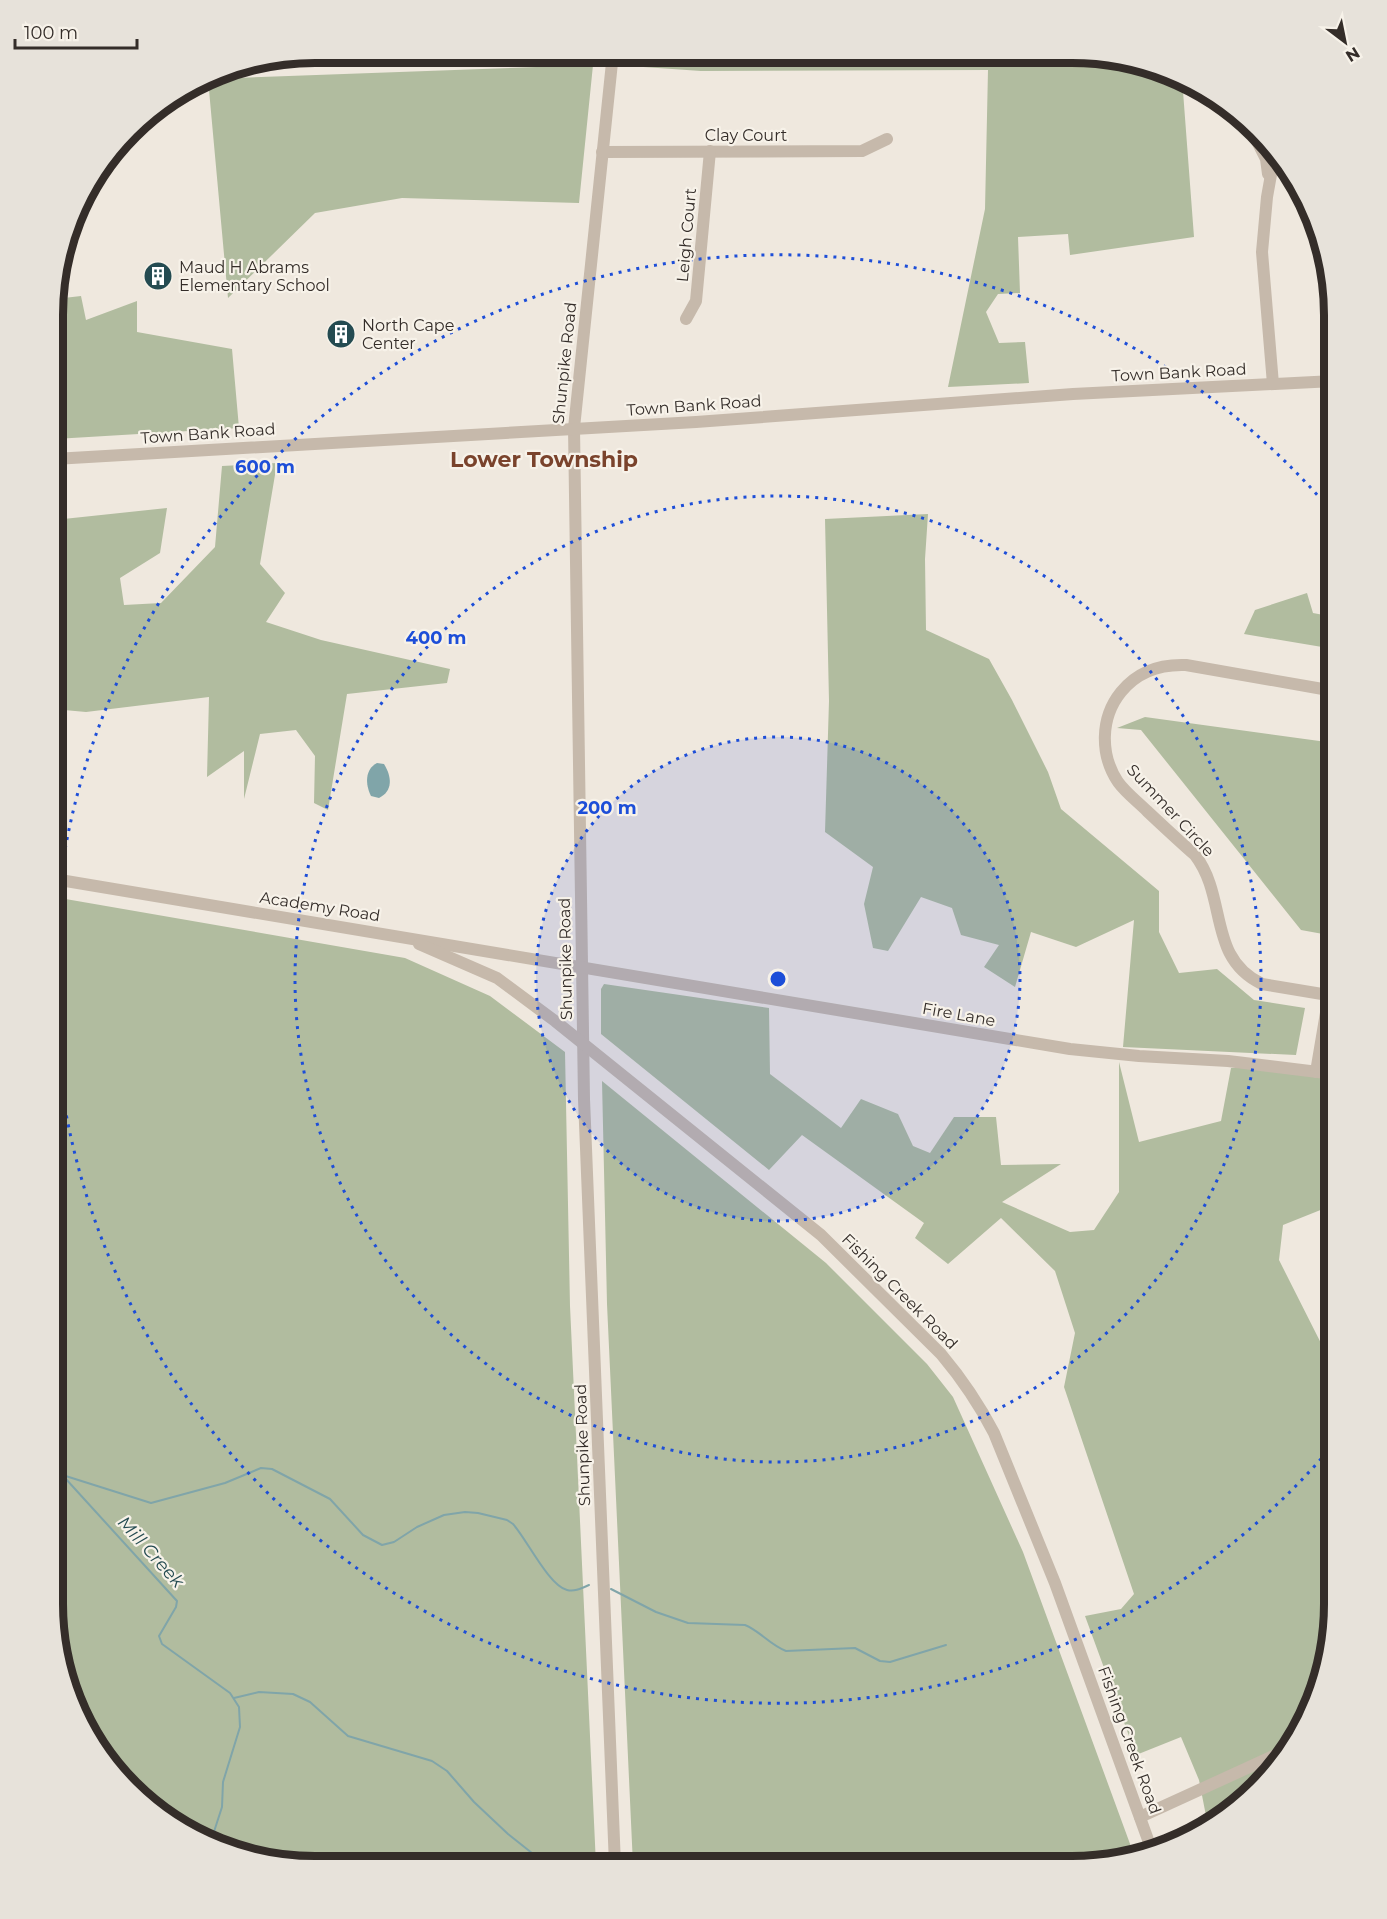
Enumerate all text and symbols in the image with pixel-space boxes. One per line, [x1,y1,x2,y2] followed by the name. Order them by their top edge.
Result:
[15,12,136,50] scale bar
[1315,12,1375,72] north arrow
[24,22,78,44] text: 100 m
[1342,43,1363,66] text: N
[705,126,788,145] street label: Clay Court
[673,187,700,283] street label: Leigh Court
[179,258,330,295] place label: Maud H Abrams Elementary School
[142,260,174,292] building icon: Maud H Abrams Elementary School
[549,301,580,425] street label: Shunpike Road
[362,316,454,353] place label: North Cape Center
[325,318,357,350] building icon: North Cape Center
[1111,359,1247,386] street label: Town Bank Road
[626,391,762,420] street label: Town Bank Road
[140,419,276,448] street label: Town Bank Road
[450,446,638,473] district label: Lower Township
[235,456,295,478] text: 600 m
[406,627,466,649] text: 400 m
[1123,760,1218,861] street label: Summer Circle
[577,797,637,819] text: 200 m
[258,888,382,925] street label: Academy Road
[555,898,576,1020] street label: Shunpike Road
[768,969,788,989] centre of rings
[921,999,997,1030] street label: Fire Lane
[838,1230,961,1353] street label: Fishing Creek Road
[571,1384,594,1506] street label: Shunpike Road
[113,1512,190,1593] water label: Mill Creek
[1094,1664,1165,1817] street label: Fishing Creek Road

